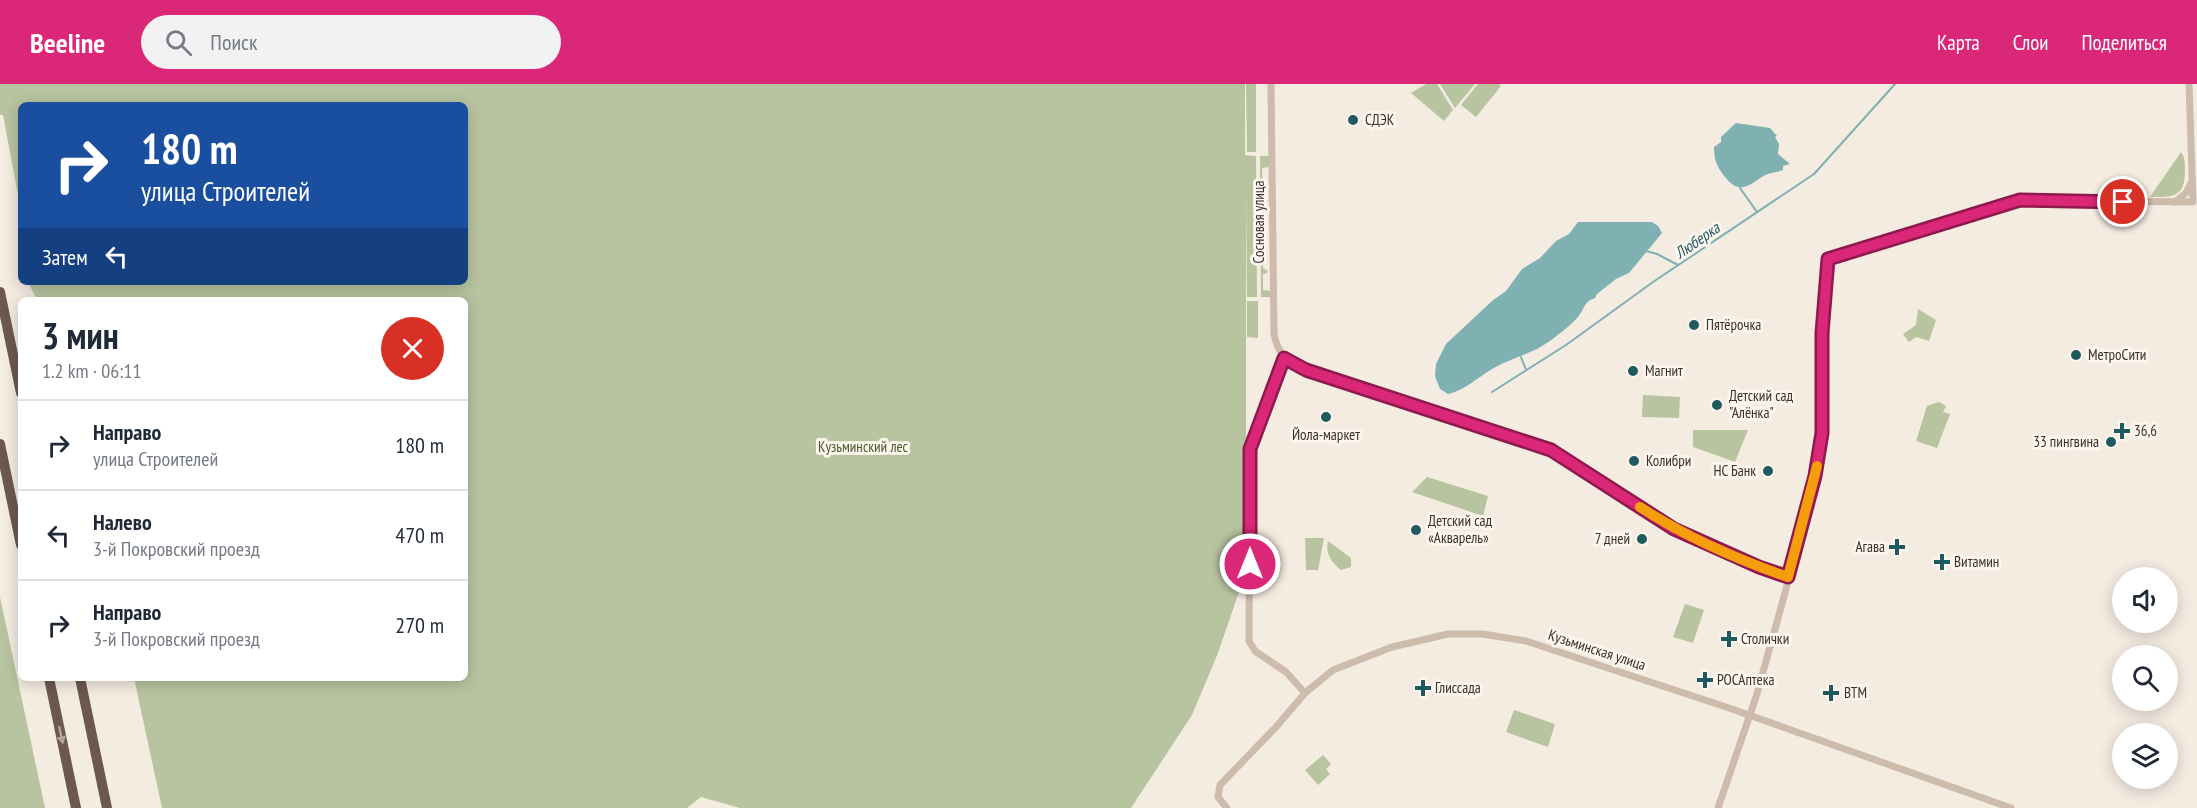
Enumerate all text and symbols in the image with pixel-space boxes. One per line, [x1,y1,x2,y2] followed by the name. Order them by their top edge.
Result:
[141,15,561,69] search box
[30,24,105,61] text: Beeline
[162,26,195,59] icon: search
[210,28,257,56] text: Поиск
[1937,29,1980,56] text: Карта
[2013,29,2048,56] text: Слои
[2081,29,2167,56] text: Поделиться
[1365,110,1395,129] place label: СДЭК
[1346,113,1360,127] marker: СДЭК
[141,121,238,176] text: 180 m
[42,126,120,204] icon: right
[141,174,310,208] text: улица Строителей
[2097,176,2148,227] pin
[1249,181,1268,263] street label: Сосновая улица
[2106,185,2139,218] icon: arrive
[1670,216,1725,263] water label: Люберка
[100,240,133,273] icon: left
[42,243,88,271] text: Затем
[42,312,119,359] text: 3 мин
[1706,315,1761,334] place label: Пятёрочка
[381,317,444,380] button: close
[1687,318,1701,332] marker: Пятёрочка
[2088,345,2146,364] place label: МетроСити
[2069,348,2083,362] marker: МетроСити
[42,358,141,384] text: 1.2 km · 06:11
[1645,361,1683,380] place label: Магнит
[1626,364,1640,378] marker: Магнит
[1729,386,1794,422] place label: Детский сад "Алёнка"
[1710,398,1724,412] marker: Детский сад "Алёнка"
[1319,410,1333,424] marker: Йола-маркет
[93,418,161,446] text: Направо
[2134,421,2157,440] place label: 36,6
[2115,424,2129,438] marker: 36,6
[1292,425,1360,444] place label: Йола-маркет
[42,429,75,462] icon: right
[395,431,444,459] text: 180 m
[2033,432,2099,451] place label: 33 пингвина
[2104,435,2118,449] marker: 33 пингвина
[818,437,909,456] park label: Кузьминский лес
[93,446,218,472] text: улица Строителей
[1646,451,1691,470] place label: Колибри
[1627,454,1641,468] marker: Колибри
[1713,461,1756,480] place label: НС Банк
[1761,464,1775,478] marker: НС Банк
[93,508,152,536] text: Налево
[1428,511,1493,547] place label: Детский сад «Акварель»
[42,519,75,552] icon: left
[395,521,444,549] text: 470 m
[1409,523,1423,537] marker: Детский сад «Акварель»
[1595,529,1630,548] place label: 7 дней
[1218,532,1282,596] position arrow
[1635,532,1649,546] marker: 7 дней
[93,536,260,562] text: 3-й Покровский проезд
[1855,537,1885,556] place label: Агава
[1890,540,1904,554] marker: Агава
[1954,552,1999,571] place label: Витамин
[1935,555,1949,569] marker: Витамин
[2112,567,2178,789] map controls
[2112,567,2178,633] button: sound
[93,598,161,626] text: Направо
[42,609,75,642] icon: right
[395,611,444,639] text: 270 m
[1546,625,1648,674] street label: Кузьминская улица
[93,626,260,652] text: 3-й Покровский проезд
[1741,629,1789,648] place label: Столички
[1722,632,1736,646] marker: Столички
[2112,645,2178,711] button: search
[1717,670,1774,689] place label: РОСАптека
[1698,673,1712,687] marker: РОСАптека
[1435,678,1481,697] place label: Глиссада
[1416,681,1430,695] marker: Глиссада
[1844,683,1867,702] place label: ВТМ
[1822,684,1840,702] marker: ВТМ
[2112,723,2178,789] button: layers
[57,726,66,745] one-way arrow

